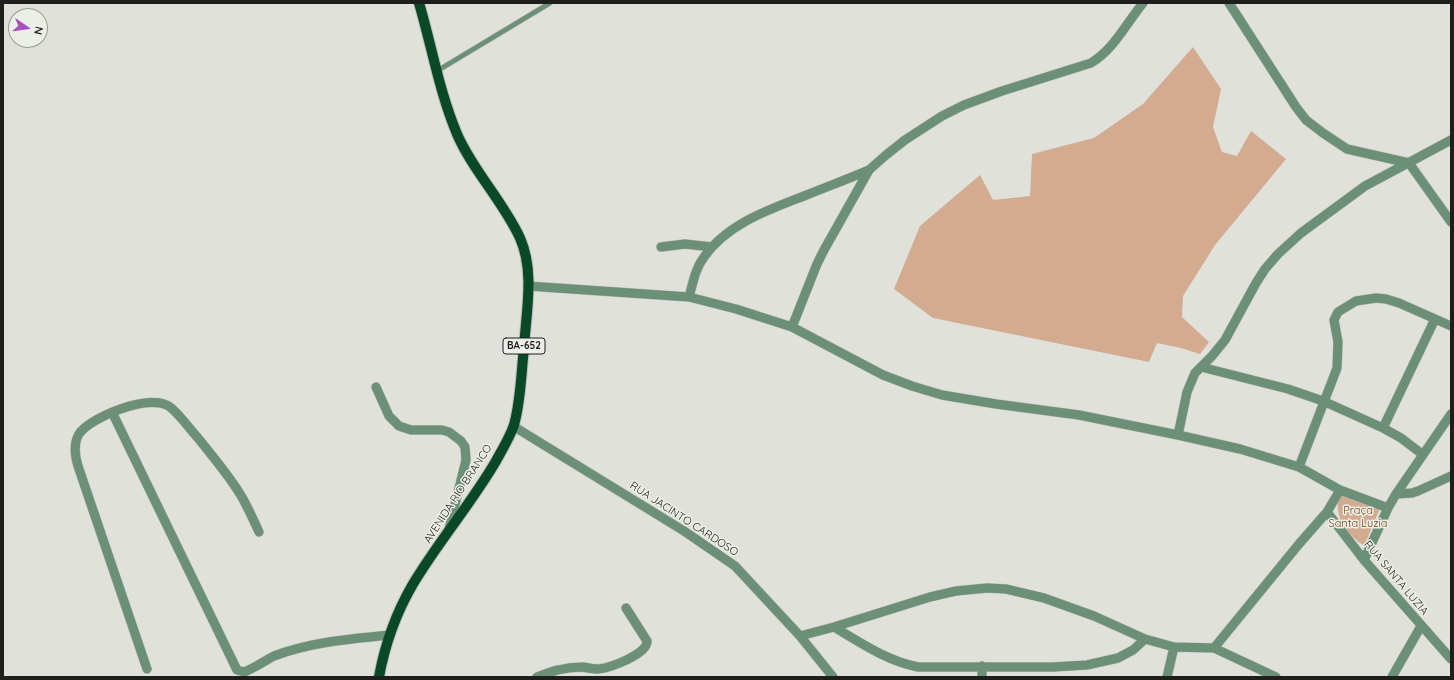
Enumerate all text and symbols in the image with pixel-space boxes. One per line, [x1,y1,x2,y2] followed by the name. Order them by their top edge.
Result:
[8,8,48,48] north arrow
[31,25,46,36] text: N
[503,338,545,354] road number: BA-652
[421,442,495,546] street label: AVENIDA RIO BRANCO
[627,479,741,559] street label: RUA JACINTO CARDOSO
[1328,504,1388,530] park label: Praça Santa Luzia
[1361,538,1431,618] street label: RUA SANTA LUZIA

